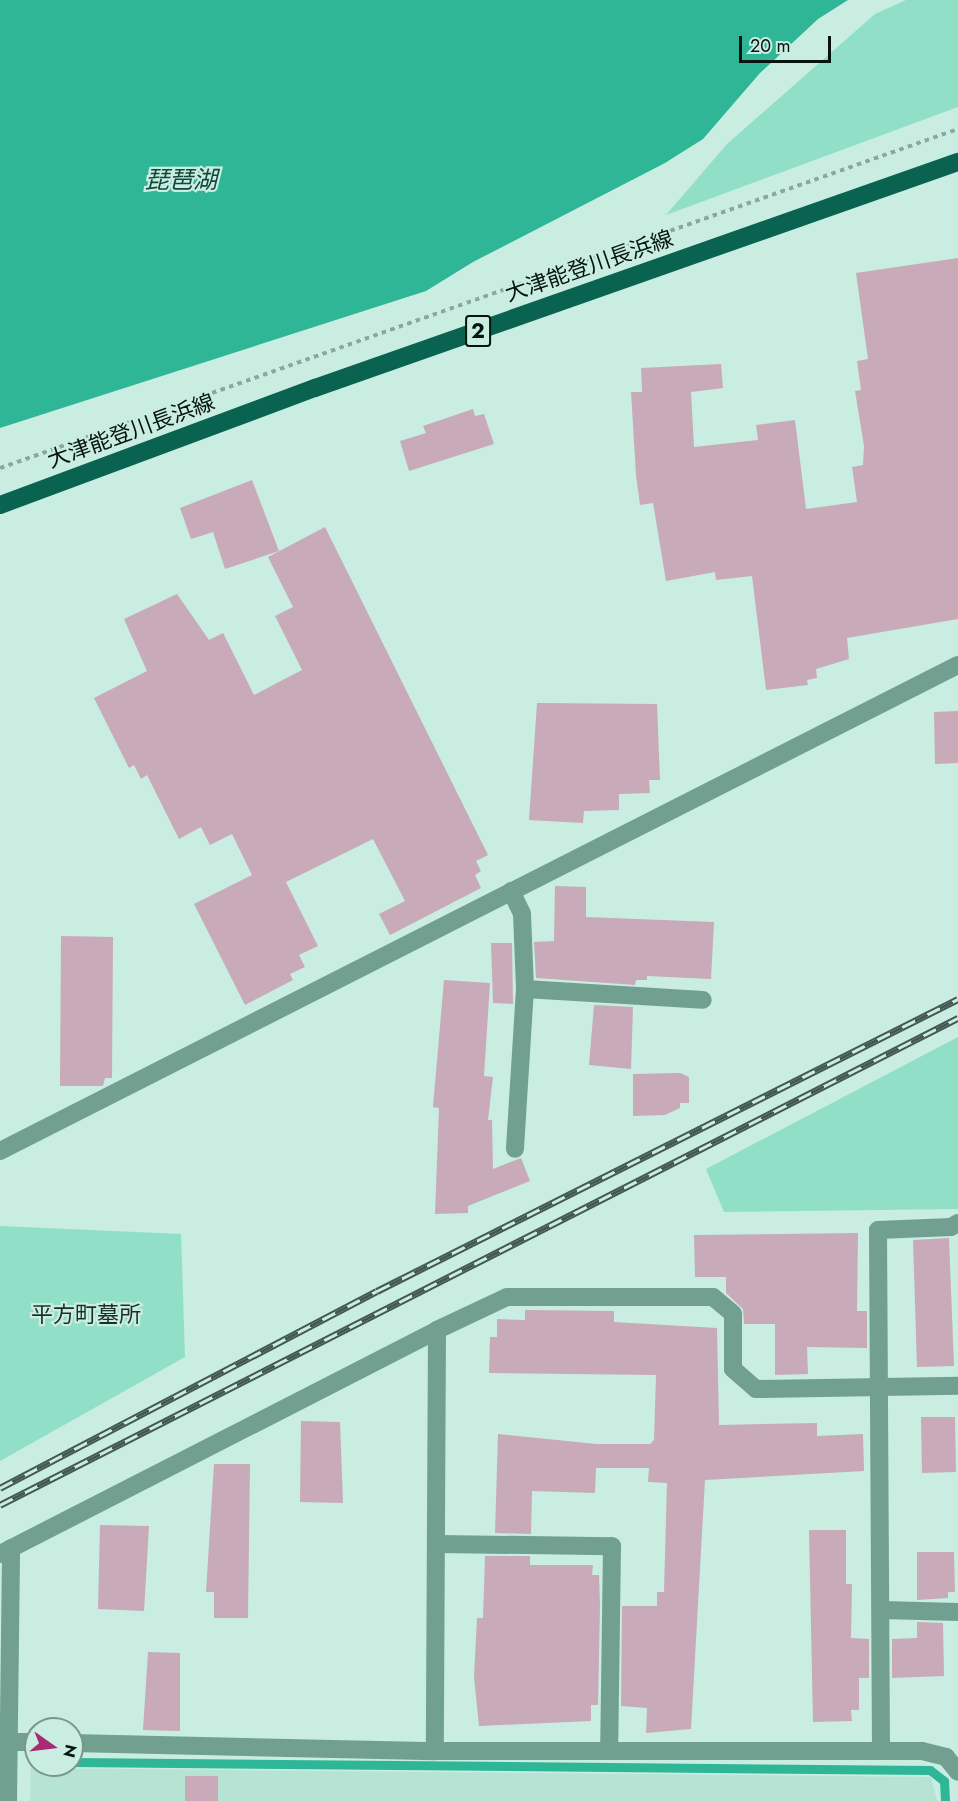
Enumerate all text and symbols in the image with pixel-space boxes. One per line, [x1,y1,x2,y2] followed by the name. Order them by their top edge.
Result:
[742,24,834,62] scale bar
[750,33,790,59] text: 20 m
[145,166,217,194] water label: 琵琶湖
[501,225,677,307] street label: 大津能登川長浜線
[464,313,492,349] road number: 2
[44,388,218,474] street label: 大津能登川長浜線
[31,1302,141,1328] park label: 平方町墓所
[24,1717,84,1777] north arrow
[57,1742,83,1760] text: N

